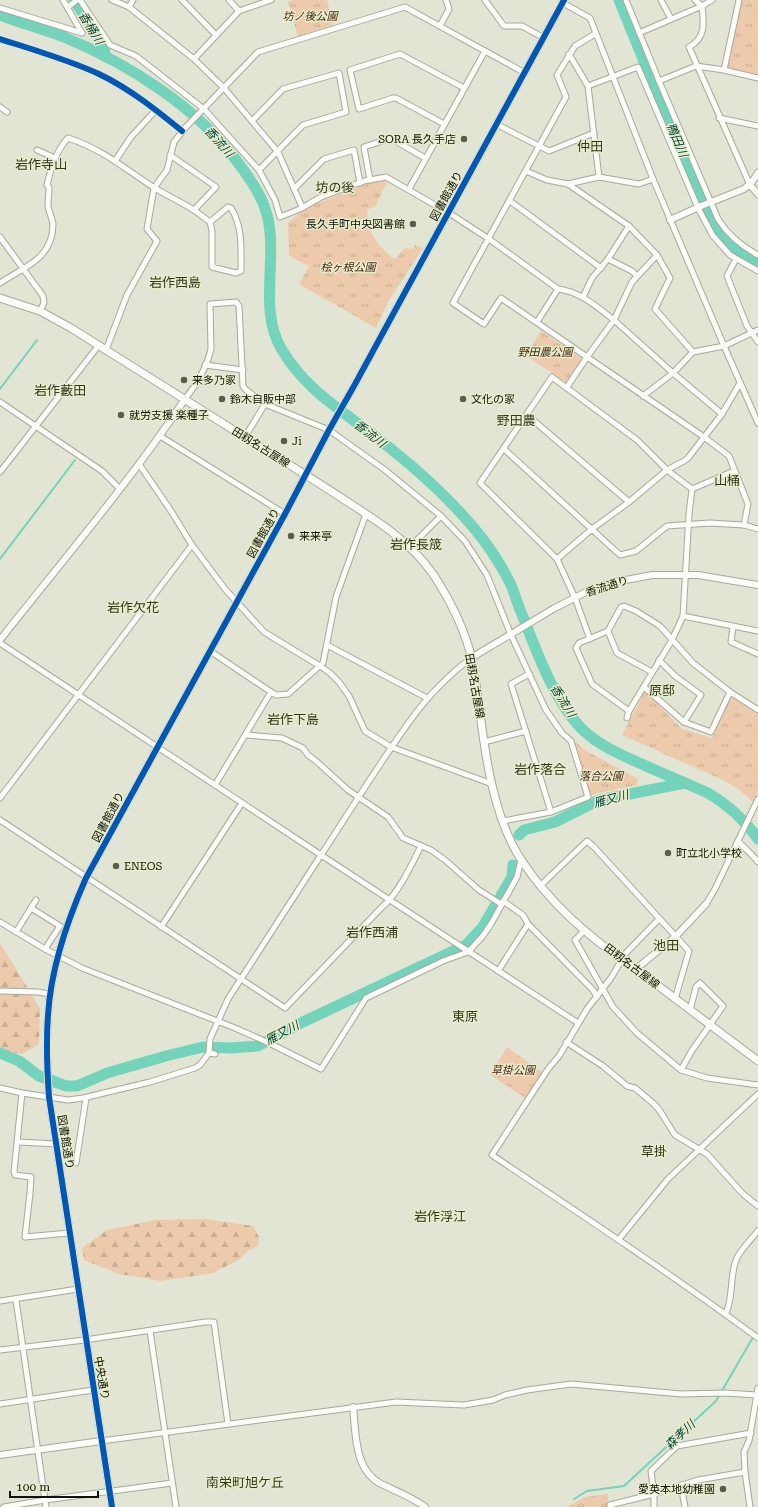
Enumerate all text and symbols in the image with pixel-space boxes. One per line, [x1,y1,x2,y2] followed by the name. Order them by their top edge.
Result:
[76,9,107,49] water label: 香桶川
[283,10,339,23] park label: 坊ノ後公園
[664,121,691,161] water label: 鴨田川
[202,124,238,162] water label: 香流川
[378,133,456,146] place label: SORA 長久手店
[459,134,469,144] marker: SORA 長久手店
[577,139,603,154] district label: 仲田
[15,157,67,172] district label: 岩作寺山
[427,169,465,223] street label: 図書館通り
[315,180,355,195] district label: 坊の後
[306,218,405,231] place label: 長久手町中央図書館
[408,219,418,229] marker: 長久手町中央図書館
[321,261,377,274] park label: 桧ヶ根公園
[149,275,201,290] district label: 岩作西島
[518,346,574,359] park label: 野田農公園
[192,374,236,387] place label: 来多乃家
[179,375,189,385] marker: 来多乃家
[34,383,86,398] district label: 岩作藪田
[230,393,296,406] place label: 鈴木自販中部
[471,393,515,406] place label: 文化の家
[217,394,227,404] marker: 鈴木自販中部
[458,394,468,404] marker: 文化の家
[129,409,209,422] place label: 就労支援 楽種子
[116,410,126,420] marker: 就労支援 楽種子
[496,413,536,428] district label: 野田農
[352,417,390,452] water label: 香流川
[229,424,292,470] street label: 田籾名古屋線
[292,435,302,448] place label: Ji
[279,436,289,446] marker: Ji
[714,473,740,488] district label: 山桶
[244,506,282,560] street label: 図書館通り
[299,530,332,543] place label: 来来亭
[286,531,296,541] marker: 来来亭
[390,537,442,552] district label: 岩作長筬
[584,573,630,599] street label: 香流通り
[107,600,159,615] district label: 岩作欠花
[462,652,487,720] street label: 田籾名古屋線
[548,682,580,722] water label: 香流川
[649,683,675,698] district label: 原邸
[267,712,319,727] district label: 岩作下島
[514,762,566,777] district label: 岩作落合
[579,770,625,783] park label: 落合公園
[592,787,632,810] water label: 雁又川
[90,790,127,845] street label: 図書館通り
[676,847,742,860] place label: 町立北小学校
[663,848,673,858] marker: 町立北小学校
[124,860,162,873] place label: ENEOS
[111,861,121,871] marker: ENEOS
[346,925,398,940] district label: 岩作西浦
[653,938,679,953] district label: 池田
[601,941,662,991] street label: 田籾名古屋線
[452,1009,478,1024] district label: 東原
[263,1017,303,1048] water label: 雁又川
[491,1064,537,1077] park label: 草掛公園
[55,1114,76,1170] street label: 図書館通り
[641,1144,667,1159] district label: 草掛
[414,1209,466,1224] district label: 岩作浮江
[91,1355,112,1401] street label: 中央通り
[662,1416,699,1452] water label: 森孝川
[10,1473,98,1499] scale bar
[206,1475,284,1490] district label: 南栄町旭ケ丘
[16,1480,50,1494] text: 100 m
[638,1483,715,1496] place label: 愛英本地幼稚園
[718,1484,728,1494] marker: 愛英本地幼稚園

